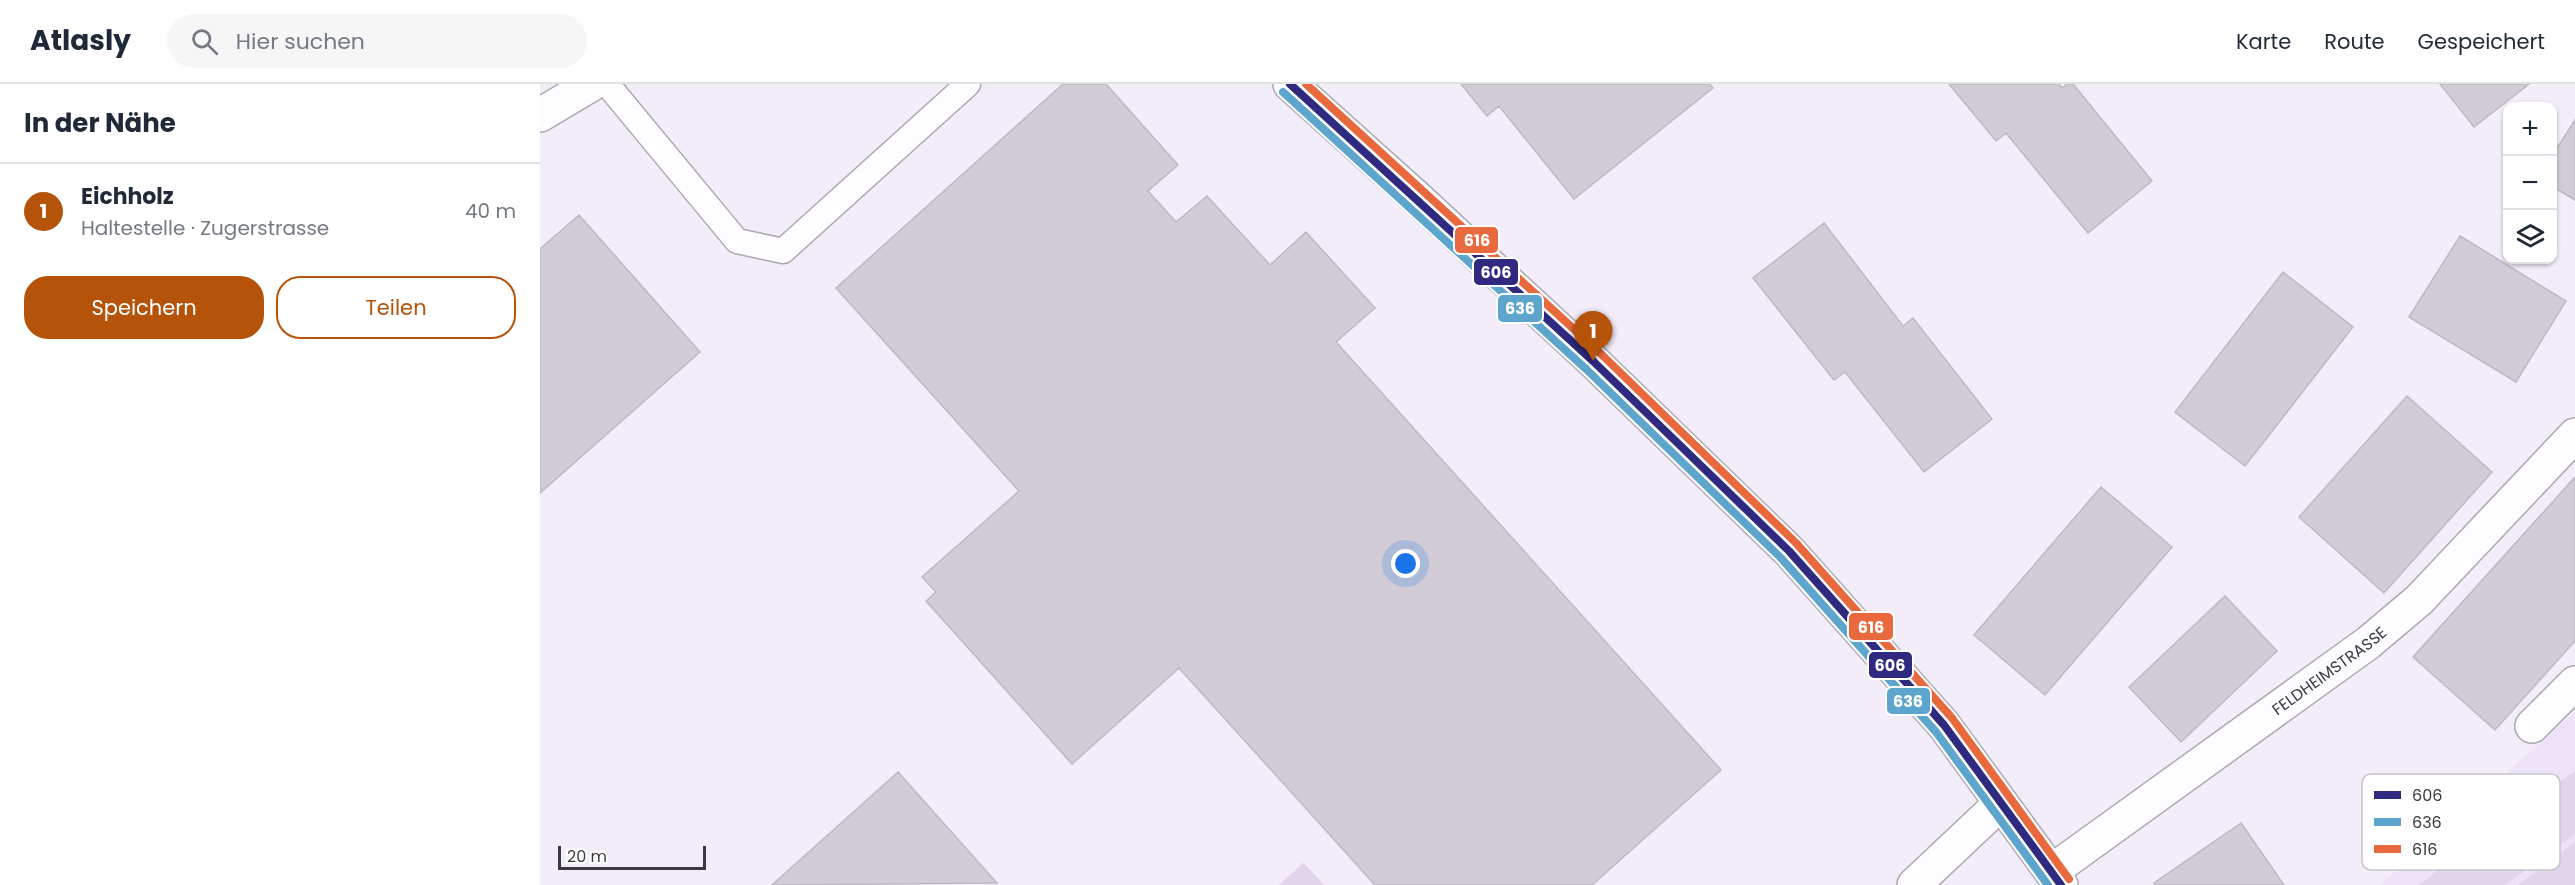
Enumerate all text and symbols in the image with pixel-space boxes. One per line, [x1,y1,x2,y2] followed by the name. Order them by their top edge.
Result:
[167,14,587,68] search box
[30,21,131,60] text: Atlasly
[188,25,221,58] icon: search
[236,26,365,57] text: Hier suchen
[2236,27,2291,56] text: Karte
[2324,27,2385,56] text: Route
[2418,27,2545,56] text: Gespeichert
[2503,102,2557,264] map controls
[2503,102,2557,156] button: +
[24,105,176,141] text: In der Nähe
[2503,156,2557,210] button: −
[81,181,174,212] text: Eichholz
[40,197,47,225] text: 1
[465,197,516,225] text: 40 m
[2503,210,2557,264] button: layers
[81,214,329,242] text: Haltestelle · Zugerstrasse
[1454,226,1499,254] line badge: 616
[1464,229,1490,252] text: 616
[1473,258,1519,286] line badge: 606
[1481,261,1511,284] text: 606
[24,276,264,339] button: Speichern
[276,276,516,339] button: Teilen
[1497,294,1543,323] line badge: 636
[1505,297,1535,320] text: 636
[1574,312,1612,361] pin: 1
[1391,549,1420,578] your location
[1848,612,1894,641] line badge: 616
[1858,616,1884,639] text: 616
[2267,621,2391,720] street label: FELDHEIMSTRASSE
[1868,651,1913,679] line badge: 606
[1875,654,1905,677] text: 606
[1886,687,1931,715] line badge: 636
[1893,690,1923,713] text: 636
[2362,774,2560,870] legend
[2412,784,2442,807] text: 606
[2412,811,2442,834] text: 636
[2412,838,2437,861] text: 616
[558,843,706,870] scale bar
[567,845,607,868] text: 20 m

